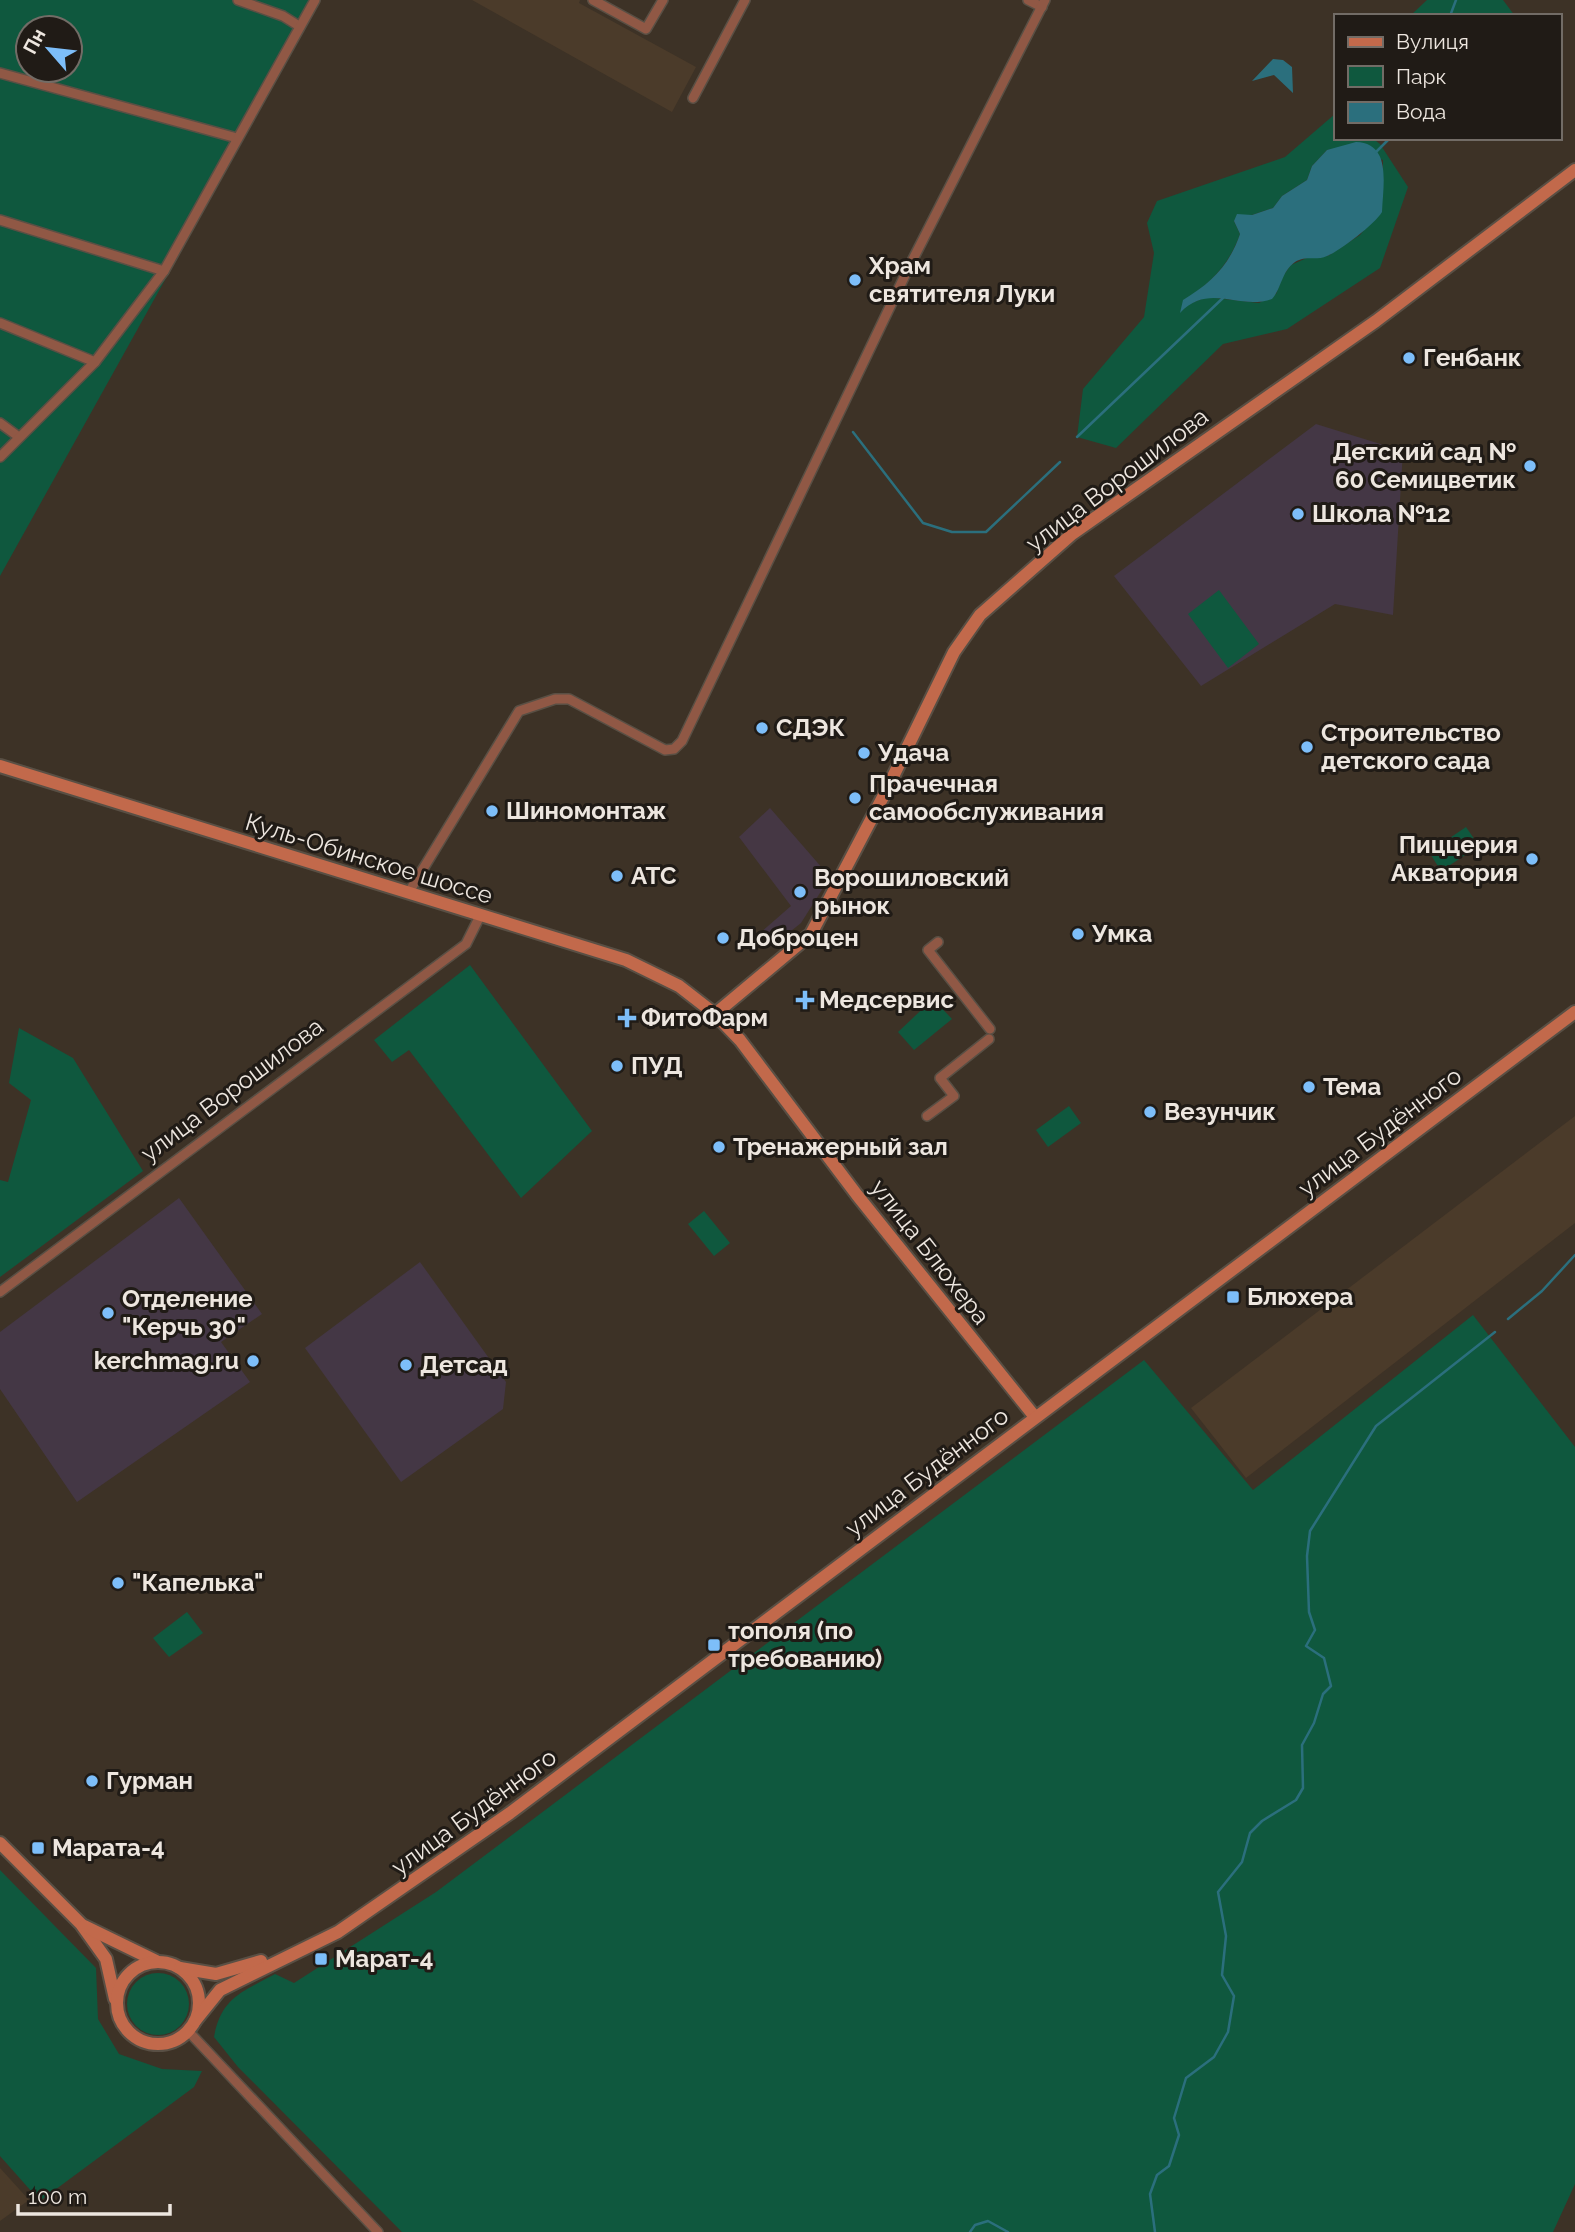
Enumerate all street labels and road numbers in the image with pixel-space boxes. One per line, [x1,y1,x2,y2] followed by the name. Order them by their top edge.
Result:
[1020,402,1214,558] street label: улица Ворошилова
[242,807,496,910] street label: Куль-Обинское шоссе
[135,1012,329,1168] street label: улица Ворошилова
[1292,1061,1467,1202] street label: улица Будённого
[865,1173,996,1330] street label: улица Блюхера
[839,1401,1014,1542] street label: улица Будённого
[386,1742,562,1881] street label: улица Будённого

